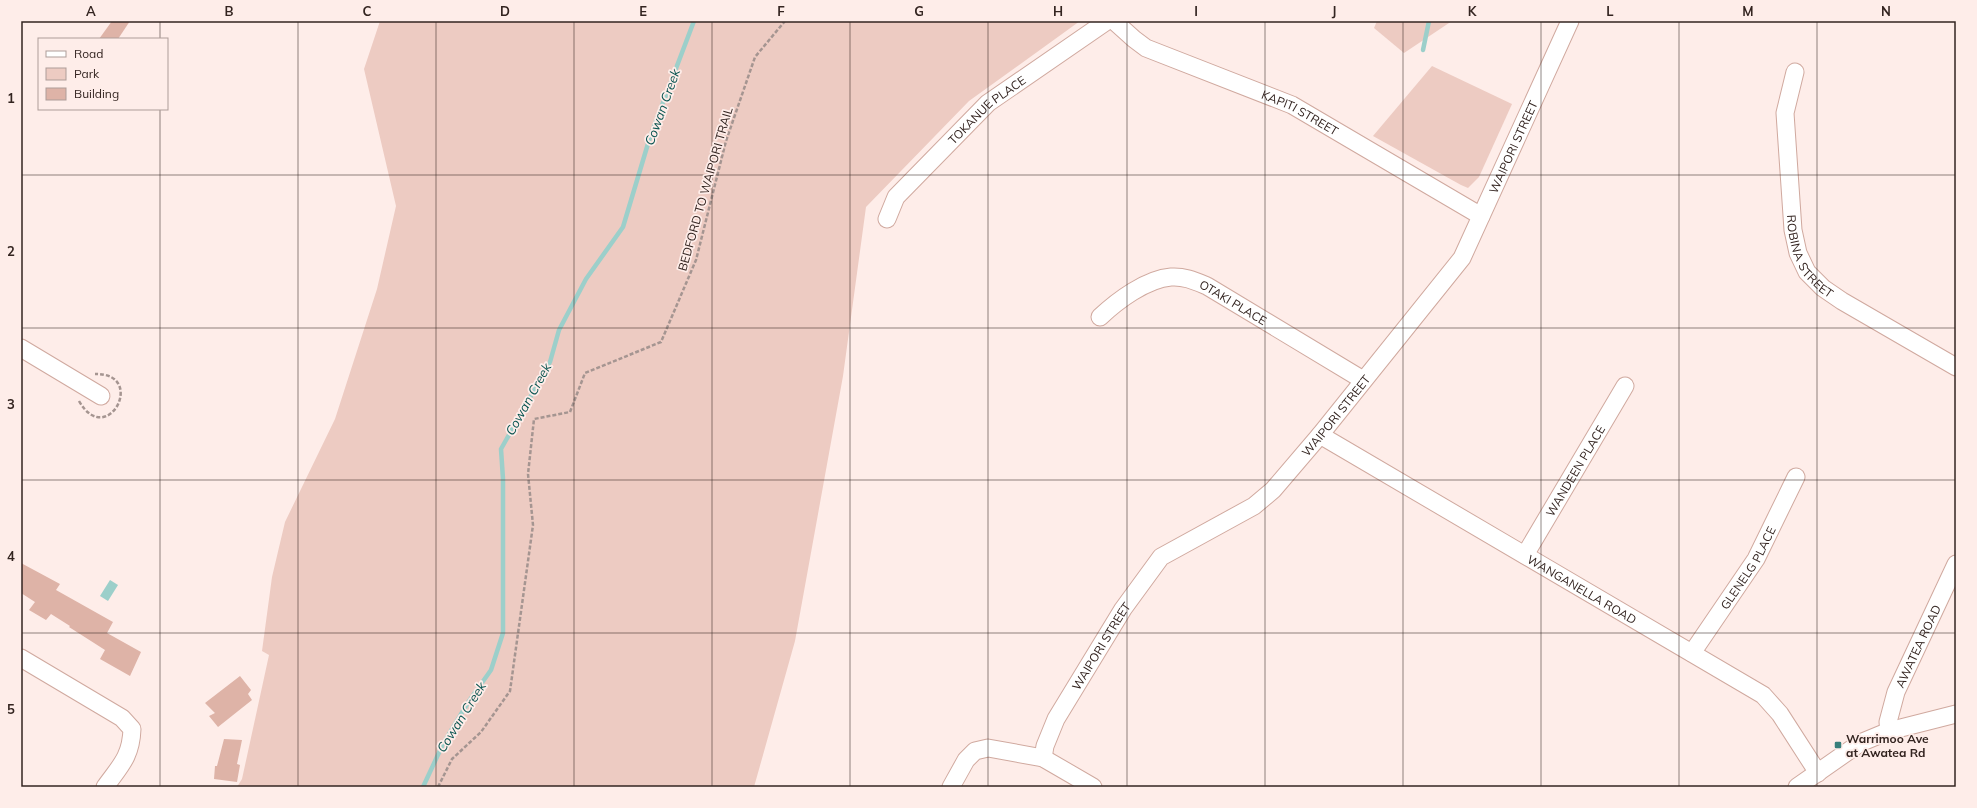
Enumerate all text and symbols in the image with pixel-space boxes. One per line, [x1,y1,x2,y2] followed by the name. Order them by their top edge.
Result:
[86,3,96,19] text: A
[225,3,234,19] text: B
[363,3,372,19] text: C
[500,3,510,19] text: D
[639,3,647,19] text: E
[777,3,785,19] text: F
[914,3,924,19] text: G
[1053,3,1063,19] text: H
[1194,3,1198,19] text: I
[1332,3,1336,19] text: J
[1468,3,1478,19] text: K
[1606,3,1614,19] text: L
[1742,3,1754,19] text: M
[1881,3,1891,19] text: N
[38,38,168,110] legend
[74,46,103,61] text: Road
[74,66,100,81] text: Park
[641,66,683,147] water label: Cowan Creek
[945,72,1028,147] street label: TOKANUE PLACE
[74,86,119,101] text: Building
[1260,86,1342,139] street label: KAPITI STREET
[7,90,15,106] text: 1
[1485,97,1541,195] street label: WAIPORI STREET
[674,105,736,273] street label: BEDFORD TO WAIPORI TRAIL
[1784,214,1837,301] street label: ROBINA STREET
[7,243,15,259] text: 2
[1197,276,1270,328] street label: OTAKI PLACE
[502,360,555,438] water label: Cowan Creek
[1298,371,1373,459] street label: WAIPORI STREET
[7,396,15,412] text: 3
[1542,422,1608,519] street label: WANDEEN PLACE
[1717,524,1778,612] street label: GLENELG PLACE
[7,548,15,564] text: 4
[1525,551,1640,627] street label: WANGANELLA ROAD
[1068,598,1134,693] street label: WAIPORI STREET
[1892,602,1944,690] street label: AWATEA ROAD
[433,679,489,755] water label: Cowan Creek
[7,701,15,717] text: 5
[1846,731,1929,760] place label: Warrimoo Ave at Awatea Rd
[1833,740,1843,750] marker: Warrimoo Ave at Awatea Rd

